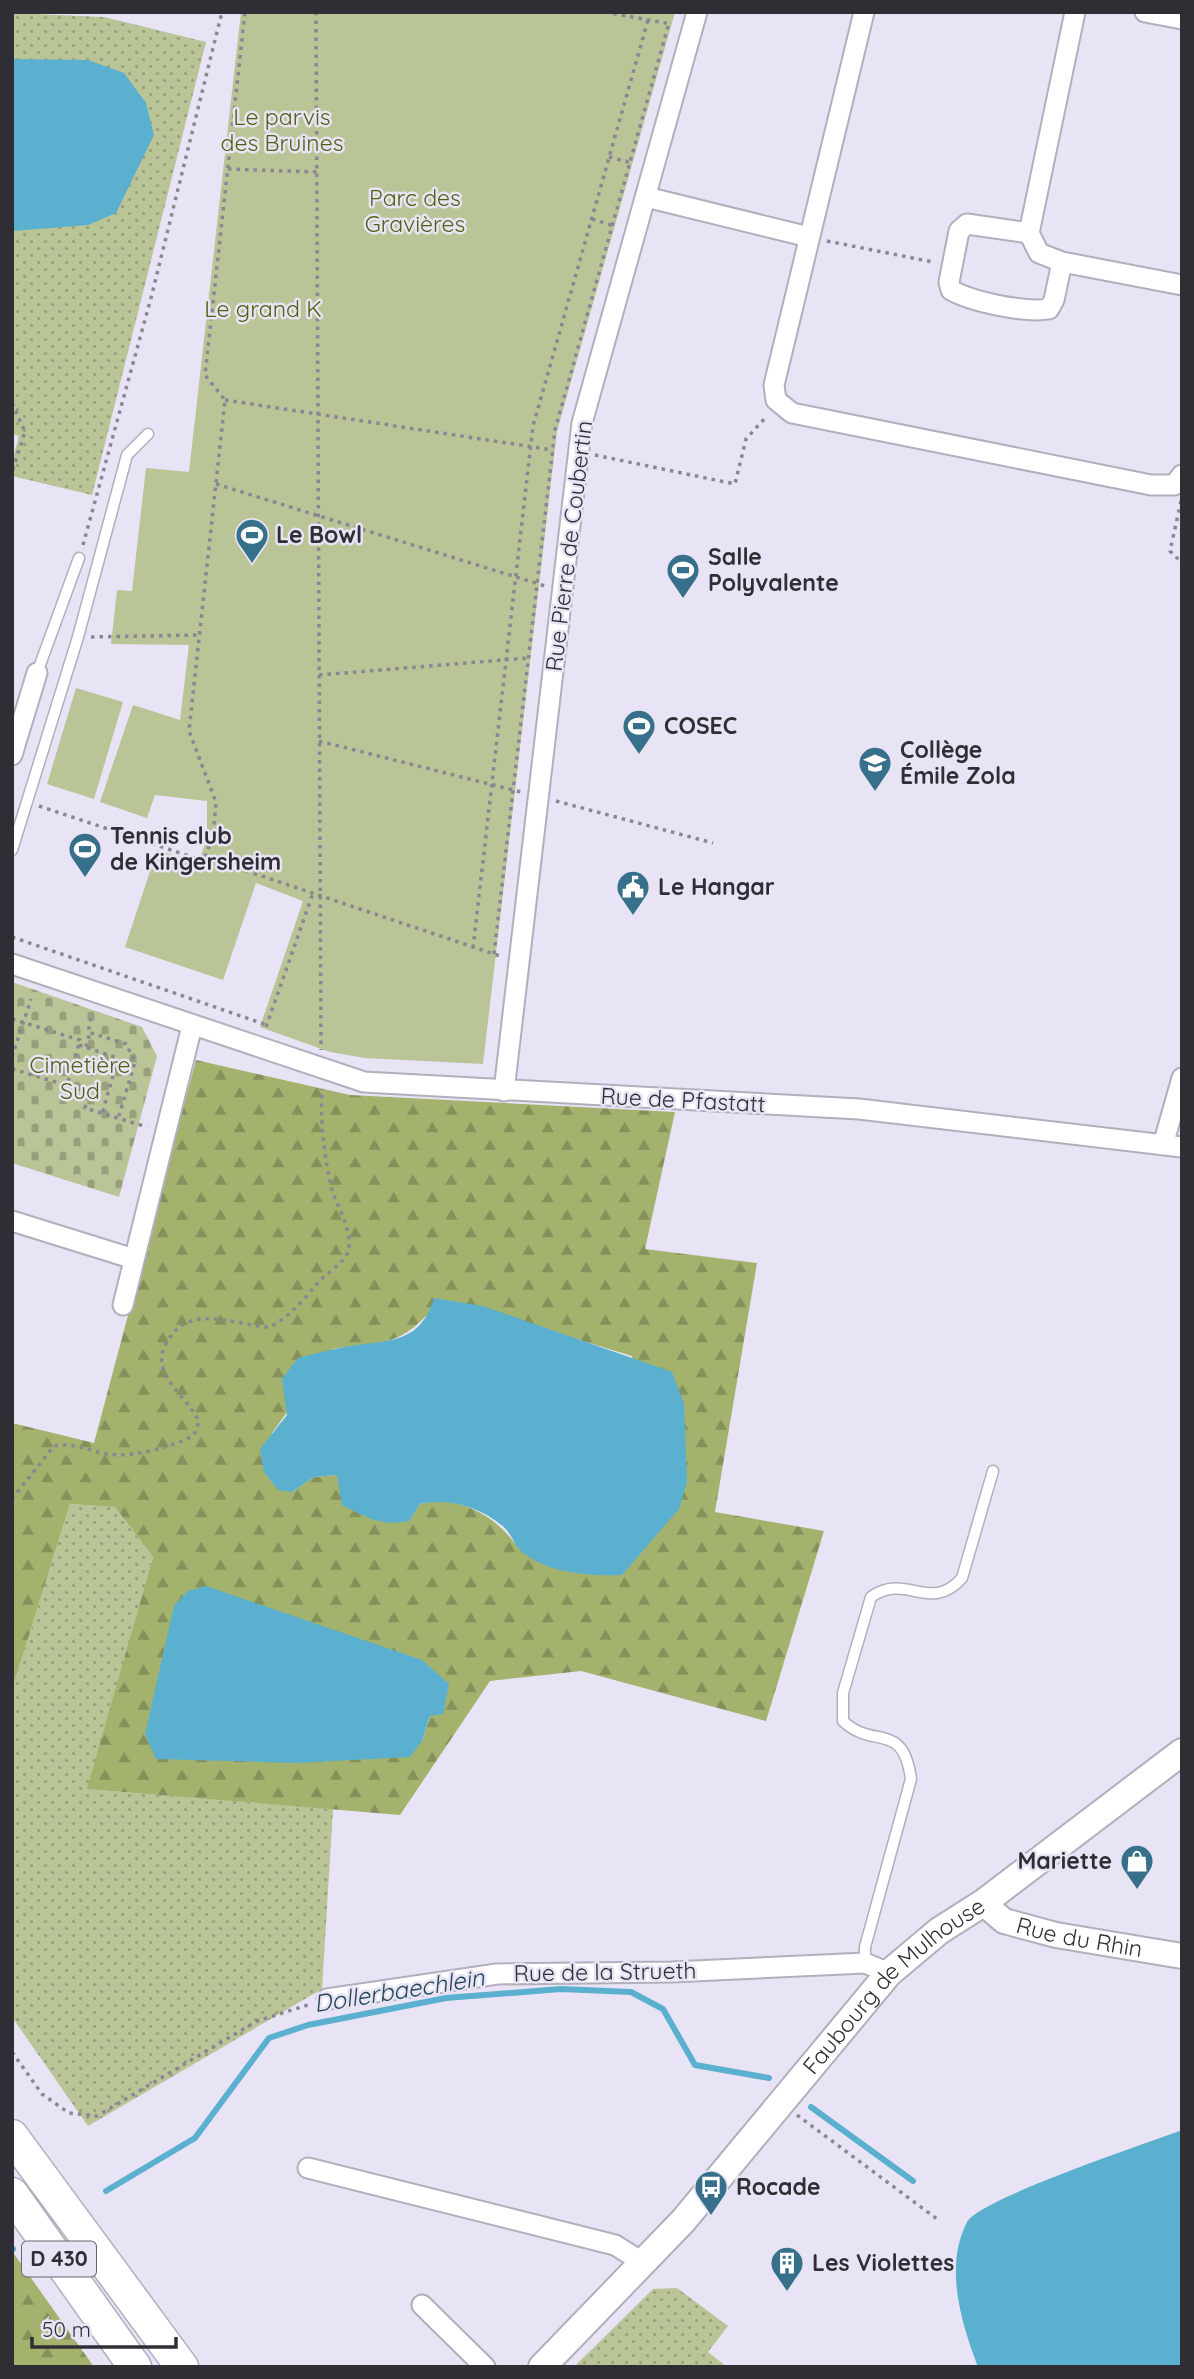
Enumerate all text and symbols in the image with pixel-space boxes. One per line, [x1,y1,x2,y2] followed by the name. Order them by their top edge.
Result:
[221,102,343,157] park label: Le parvis des Bruines
[365,183,465,238] park label: Parc des Gravières
[204,294,322,323] park label: Le grand K
[539,419,598,673] street label: Rue Pierre de Coubertin
[233,516,271,565] sports icon: Le Bowl
[276,520,362,549] place label: Le Bowl
[708,542,839,597] place label: Salle Polyvalente
[664,551,702,600] sports icon: Salle Polyvalente
[620,707,658,756] sports icon: COSEC
[664,711,737,740] place label: COSEC
[900,735,1016,790] place label: Collège Émile Zola
[856,744,894,793] school or university icon: Collège Émile Zola
[110,821,281,876] place label: Tennis club de Kingersheim
[66,830,104,879] sports icon: Tennis club de Kingersheim
[614,868,652,917] public building icon: Le Hangar
[658,872,775,901] place label: Le Hangar
[30,1050,130,1105] park label: Cimetière Sud
[600,1081,766,1118] street label: Rue de Pfastatt
[1118,1842,1156,1891] shop icon: Mariette
[1017,1846,1112,1875] place label: Mariette
[796,1891,990,2080] street label: Faubourg de Mulhouse
[1013,1910,1145,1963] street label: Rue du Rhin
[513,1955,697,1988] street label: Rue de la Strueth
[312,1962,487,2018] water label: Dollerbaechlein
[692,2168,730,2217] bus stop icon: Rocade
[736,2172,820,2201] place label: Rocade
[22,2242,96,2276] road number: D 430
[768,2244,806,2293] building icon: Les Violettes
[812,2248,954,2277] place label: Les Violettes
[32,2306,175,2350] scale bar
[42,2316,91,2342] text: 50 m

